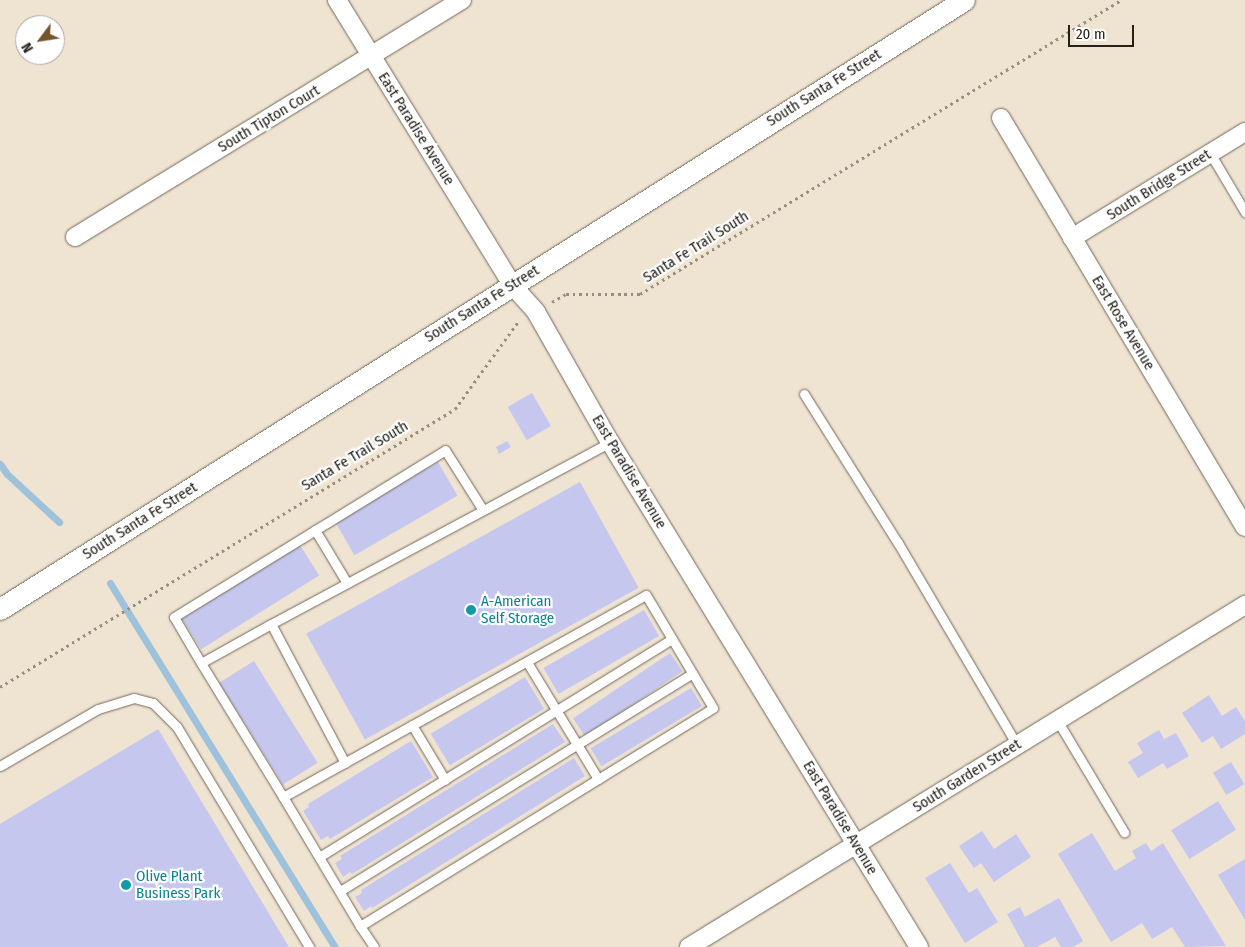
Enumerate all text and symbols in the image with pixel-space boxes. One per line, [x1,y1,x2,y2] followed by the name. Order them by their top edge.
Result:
[15,15,65,65] north arrow
[1070,15,1136,47] scale bar
[1076,25,1106,43] text: 20 m
[18,40,37,55] text: N
[763,45,885,131] street label: South Santa Fe Street
[374,69,458,189] street label: East Paradise Avenue
[215,82,323,156] street label: South Tipton Court
[1104,146,1214,224] street label: South Bridge Street
[640,207,752,287] street label: Santa Fe Trail South
[421,261,543,347] street label: South Santa Fe Street
[1088,272,1158,374] street label: East Rose Avenue
[588,412,670,532] street label: East Paradise Avenue
[298,417,412,495] street label: Santa Fe Trail South
[79,478,201,564] street label: South Santa Fe Street
[481,592,554,627] place label: A-American Self Storage
[465,604,477,616] marker: A-American Self Storage
[910,736,1024,816] street label: South Garden Street
[799,758,881,878] street label: East Paradise Avenue
[136,867,220,902] place label: Olive Plant Business Park
[120,879,132,891] marker: Olive Plant Business Park

